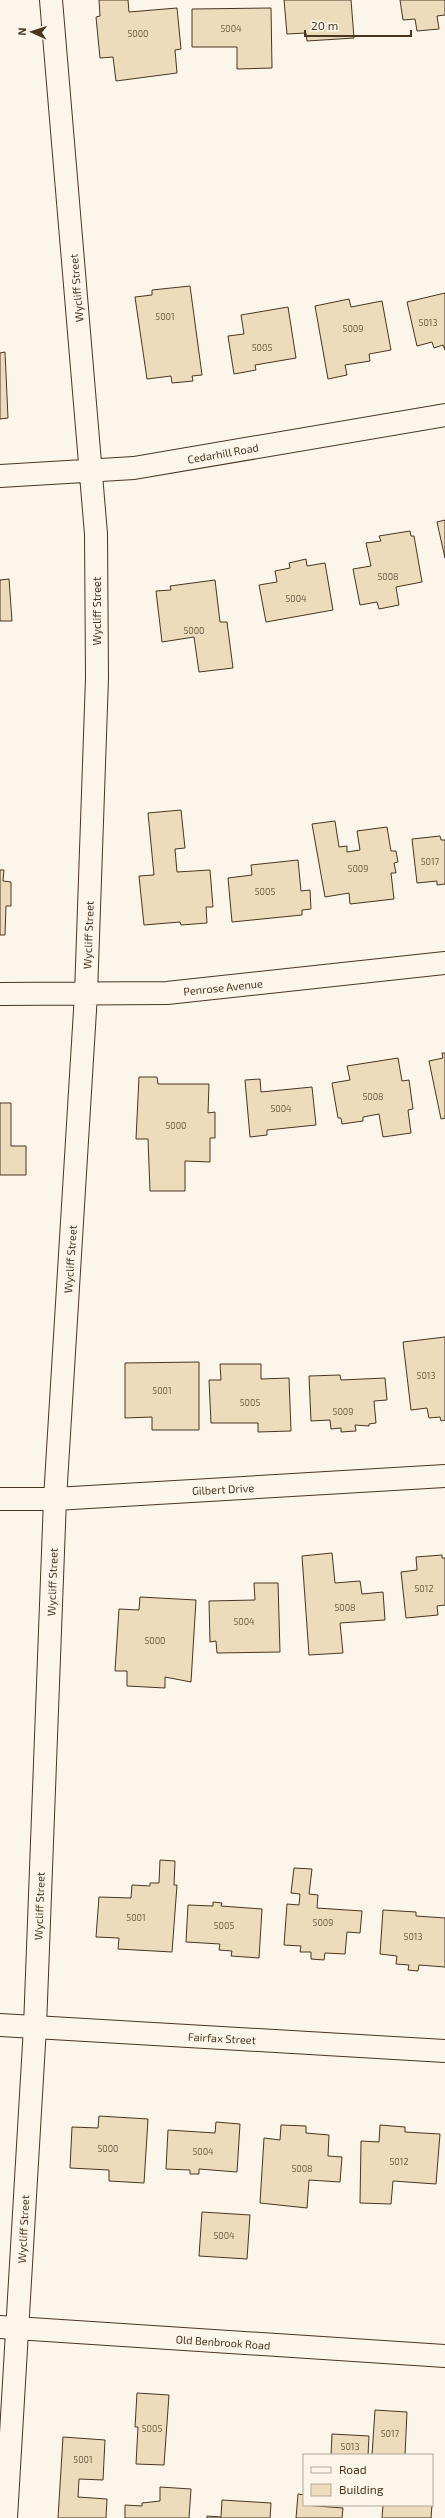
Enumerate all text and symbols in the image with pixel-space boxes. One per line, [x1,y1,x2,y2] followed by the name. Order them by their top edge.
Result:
[12,12,52,52] north arrow
[305,12,411,38] scale bar
[311,18,338,32] text: 20 m
[220,23,242,34] house number: 5004
[15,27,28,36] text: N
[127,28,149,39] house number: 5000
[67,253,85,323] street label: Wycliff Street
[155,311,175,322] house number: 5001
[419,317,437,328] house number: 5013
[343,323,363,334] house number: 5009
[252,342,272,353] house number: 5005
[186,440,260,466] street label: Cedarhill Road
[377,571,399,582] house number: 5008
[90,577,103,645] street label: Wycliff Street
[285,593,307,604] house number: 5004
[183,625,205,636] house number: 5000
[421,856,440,867] house number: 5017
[348,863,368,874] house number: 5009
[255,886,275,897] house number: 5005
[80,901,96,969] street label: Wycliff Street
[183,976,263,998] street label: Penrose Avenue
[362,1091,384,1102] house number: 5008
[270,1103,292,1114] house number: 5004
[165,1120,187,1131] house number: 5000
[61,1224,79,1294] street label: Wycliff Street
[417,1370,435,1381] house number: 5013
[152,1385,172,1396] house number: 5001
[240,1397,260,1408] house number: 5005
[333,1406,353,1417] house number: 5009
[192,1481,255,1497] street label: Gilbert Drive
[44,1548,60,1616] street label: Wycliff Street
[415,1583,433,1594] house number: 5012
[334,1602,356,1613] house number: 5008
[233,1616,255,1627] house number: 5004
[144,1635,166,1646] house number: 5000
[31,1872,47,1940] street label: Wycliff Street
[126,1912,146,1923] house number: 5001
[313,1917,333,1928] house number: 5009
[214,1920,234,1931] house number: 5005
[404,1931,422,1942] house number: 5013
[188,2030,256,2046] street label: Fairfax Street
[97,2143,119,2154] house number: 5000
[192,2146,214,2157] house number: 5004
[390,2156,408,2167] house number: 5012
[291,2163,313,2174] house number: 5008
[15,2195,31,2263] street label: Wycliff Street
[213,2230,235,2241] house number: 5004
[175,2332,271,2352] street label: Old Benbrook Road
[142,2423,162,2434] house number: 5005
[381,2428,400,2439] house number: 5017
[341,2441,359,2452] house number: 5013
[73,2454,93,2465] house number: 5001
[303,2454,433,2506] legend
[339,2462,367,2476] text: Road
[339,2482,384,2496] text: Building

